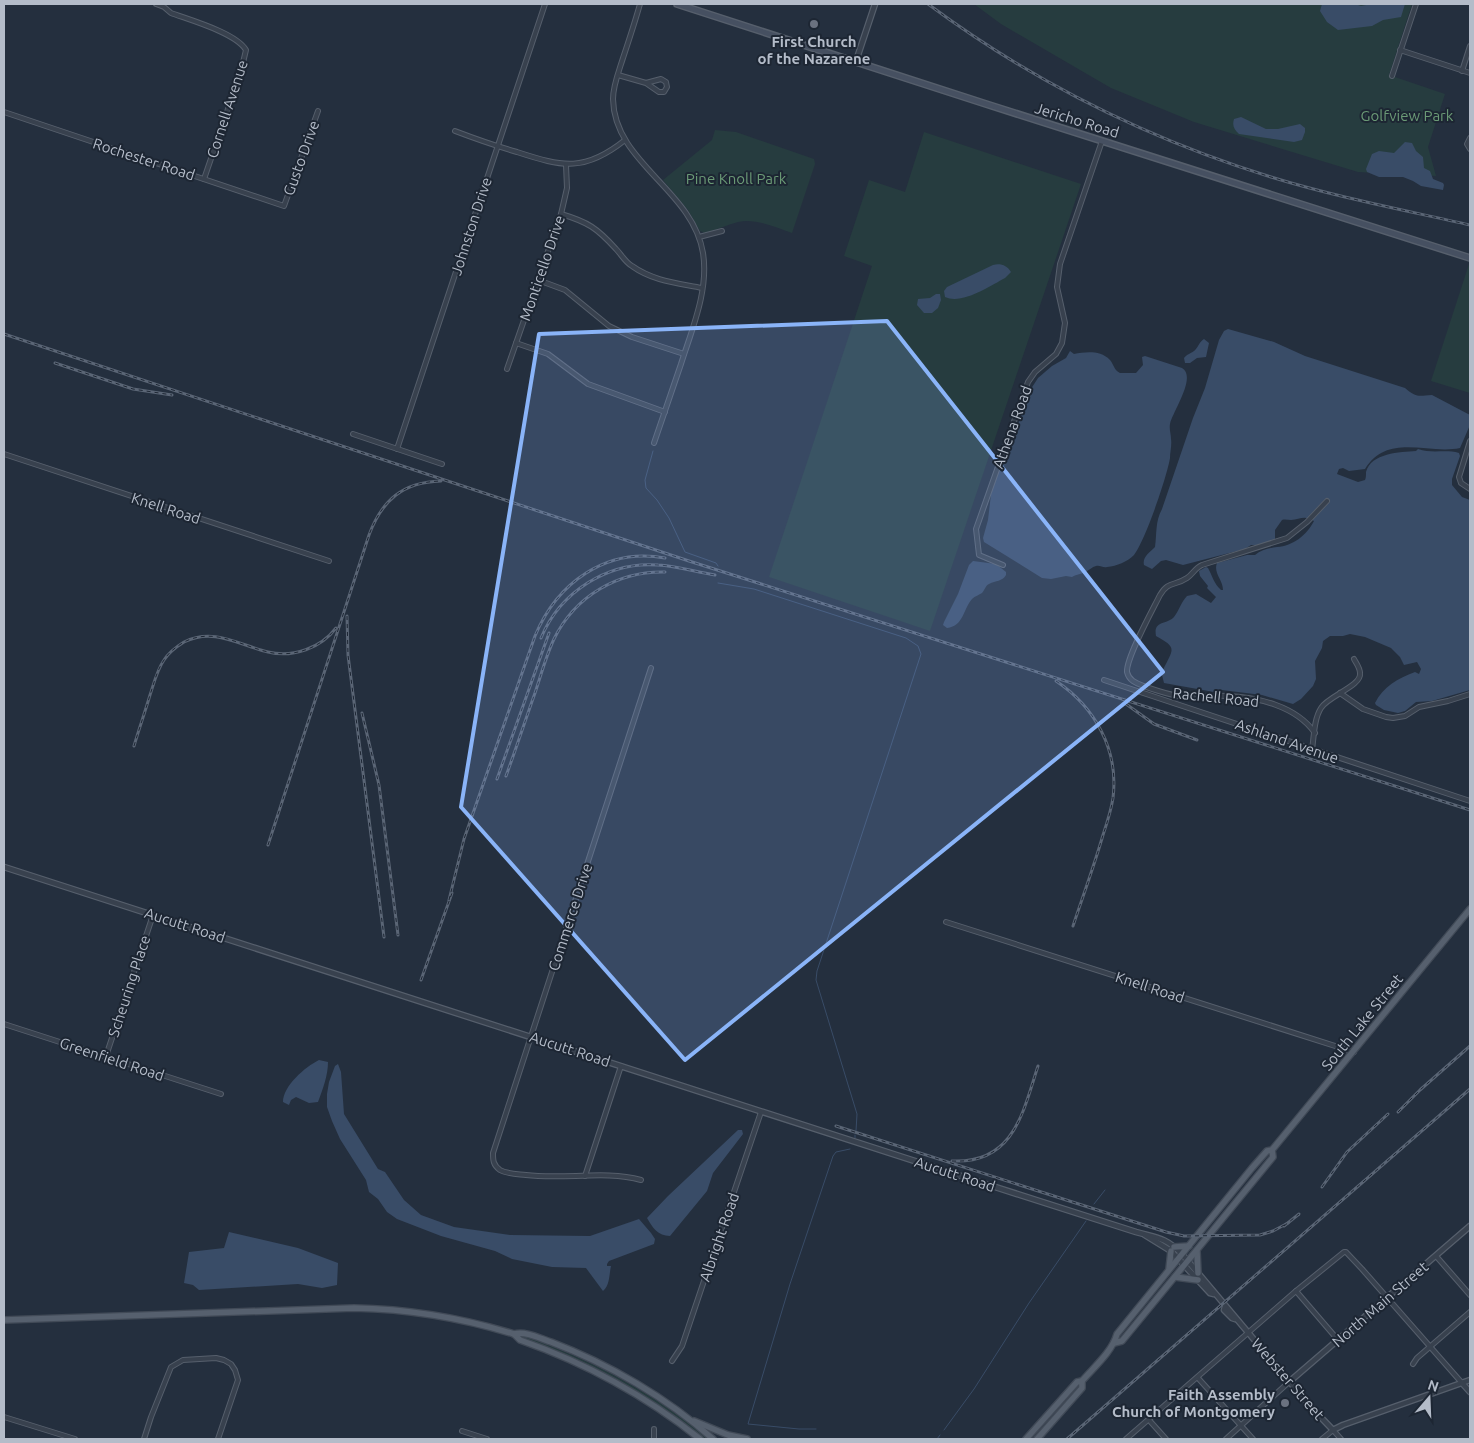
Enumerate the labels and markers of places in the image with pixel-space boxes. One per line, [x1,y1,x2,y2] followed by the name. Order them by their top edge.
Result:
[808,18,820,30] marker: First Church of the Nazarene
[758,33,870,67] place label: First Church of the Nazarene
[1112,1386,1275,1420] place label: Faith Assembly Church of Montgomery
[1279,1397,1291,1409] marker: Faith Assembly Church of Montgomery

